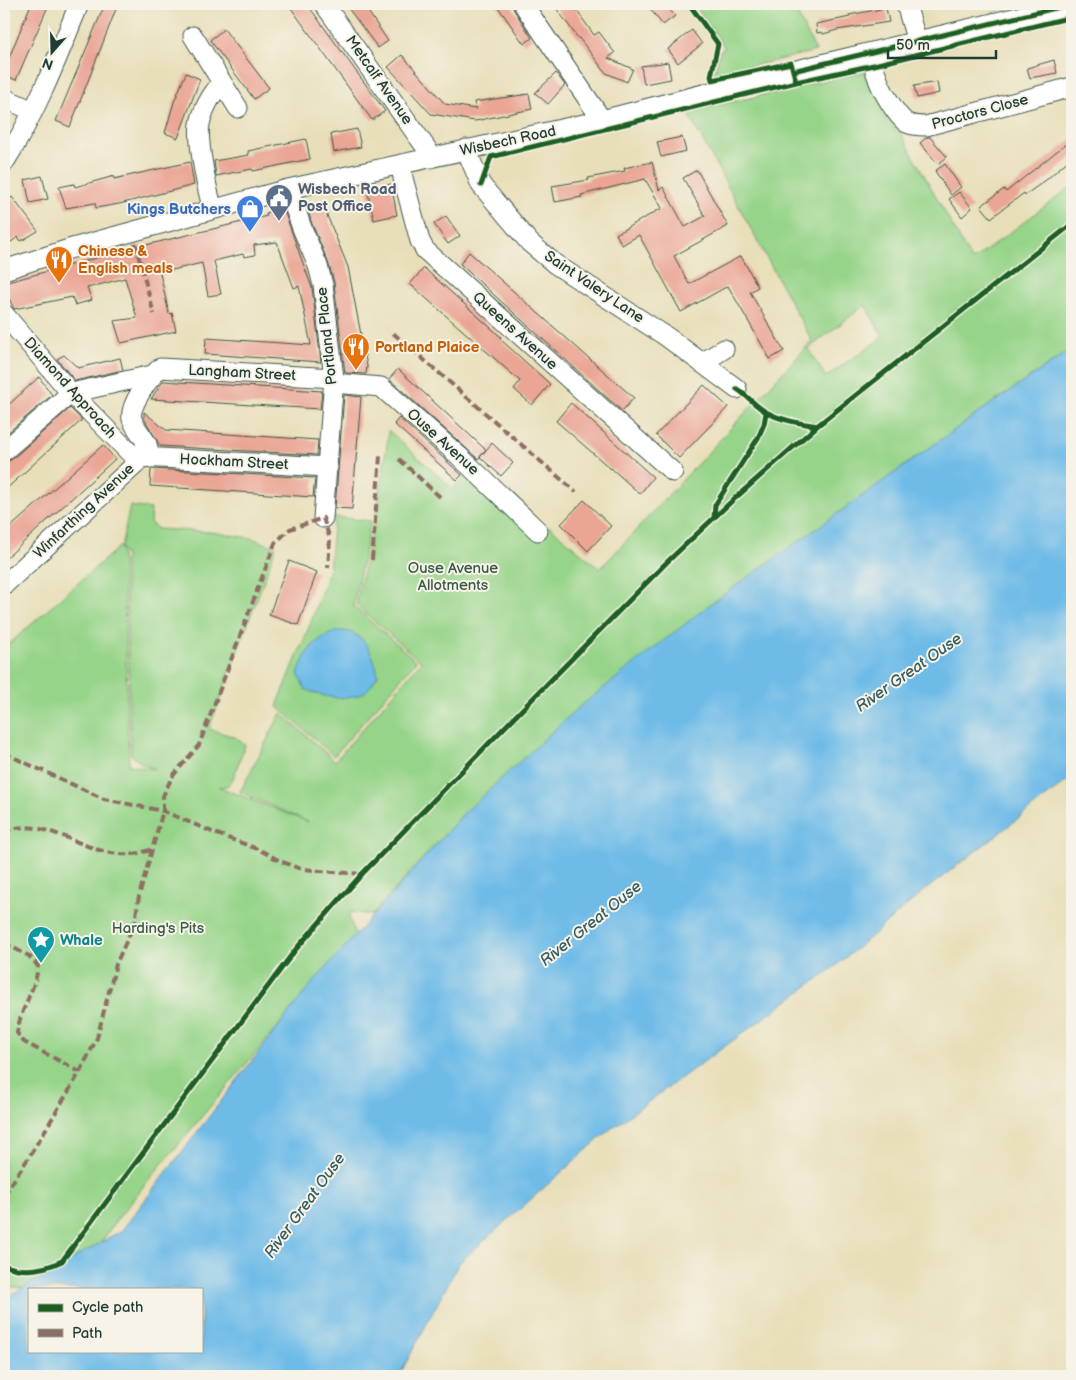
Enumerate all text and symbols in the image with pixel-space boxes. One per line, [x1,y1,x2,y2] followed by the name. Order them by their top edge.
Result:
[28,28,78,78] north arrow
[888,28,996,60] scale bar
[341,32,417,128] street label: Metcalf Avenue
[896,36,930,55] text: 50 m
[40,54,56,74] text: N
[930,90,1031,134] street label: Proctors Close
[458,122,558,160] street label: Wisbech Road
[298,180,396,216] place label: Wisbech Road Post Office
[264,183,294,222] public building icon: Wisbech Road Post Office
[235,194,265,233] shop icon: Kings Butchers
[127,200,231,219] place label: Kings Butchers
[78,242,173,278] place label: Chinese & English meals
[44,245,74,284] restaurant icon: Chinese & English meals
[540,247,648,328] street label: Saint Valery Lane
[312,286,342,386] street label: Portland Place
[468,288,562,374] street label: Queens Avenue
[341,332,371,371] restaurant icon: Portland Plaice
[19,333,121,443] street label: Diamond Approach
[375,338,480,357] place label: Portland Plaice
[188,361,297,385] street label: Langham Street
[403,405,483,479] street label: Ouse Avenue
[179,450,289,474] street label: Hockham Street
[30,459,138,563] street label: Winfarthing Avenue
[408,559,498,595] park label: Ouse Avenue Allotments
[852,629,966,717] water label: River Great Ouse
[536,877,646,971] water label: River Great Ouse
[112,919,205,938] park label: Harding's Pits
[26,925,56,964] place icon: Whale
[60,931,103,950] place label: Whale
[261,1150,349,1262] water label: River Great Ouse
[28,1288,202,1352] legend
[72,1298,143,1317] text: Cycle path
[72,1324,102,1343] text: Path

